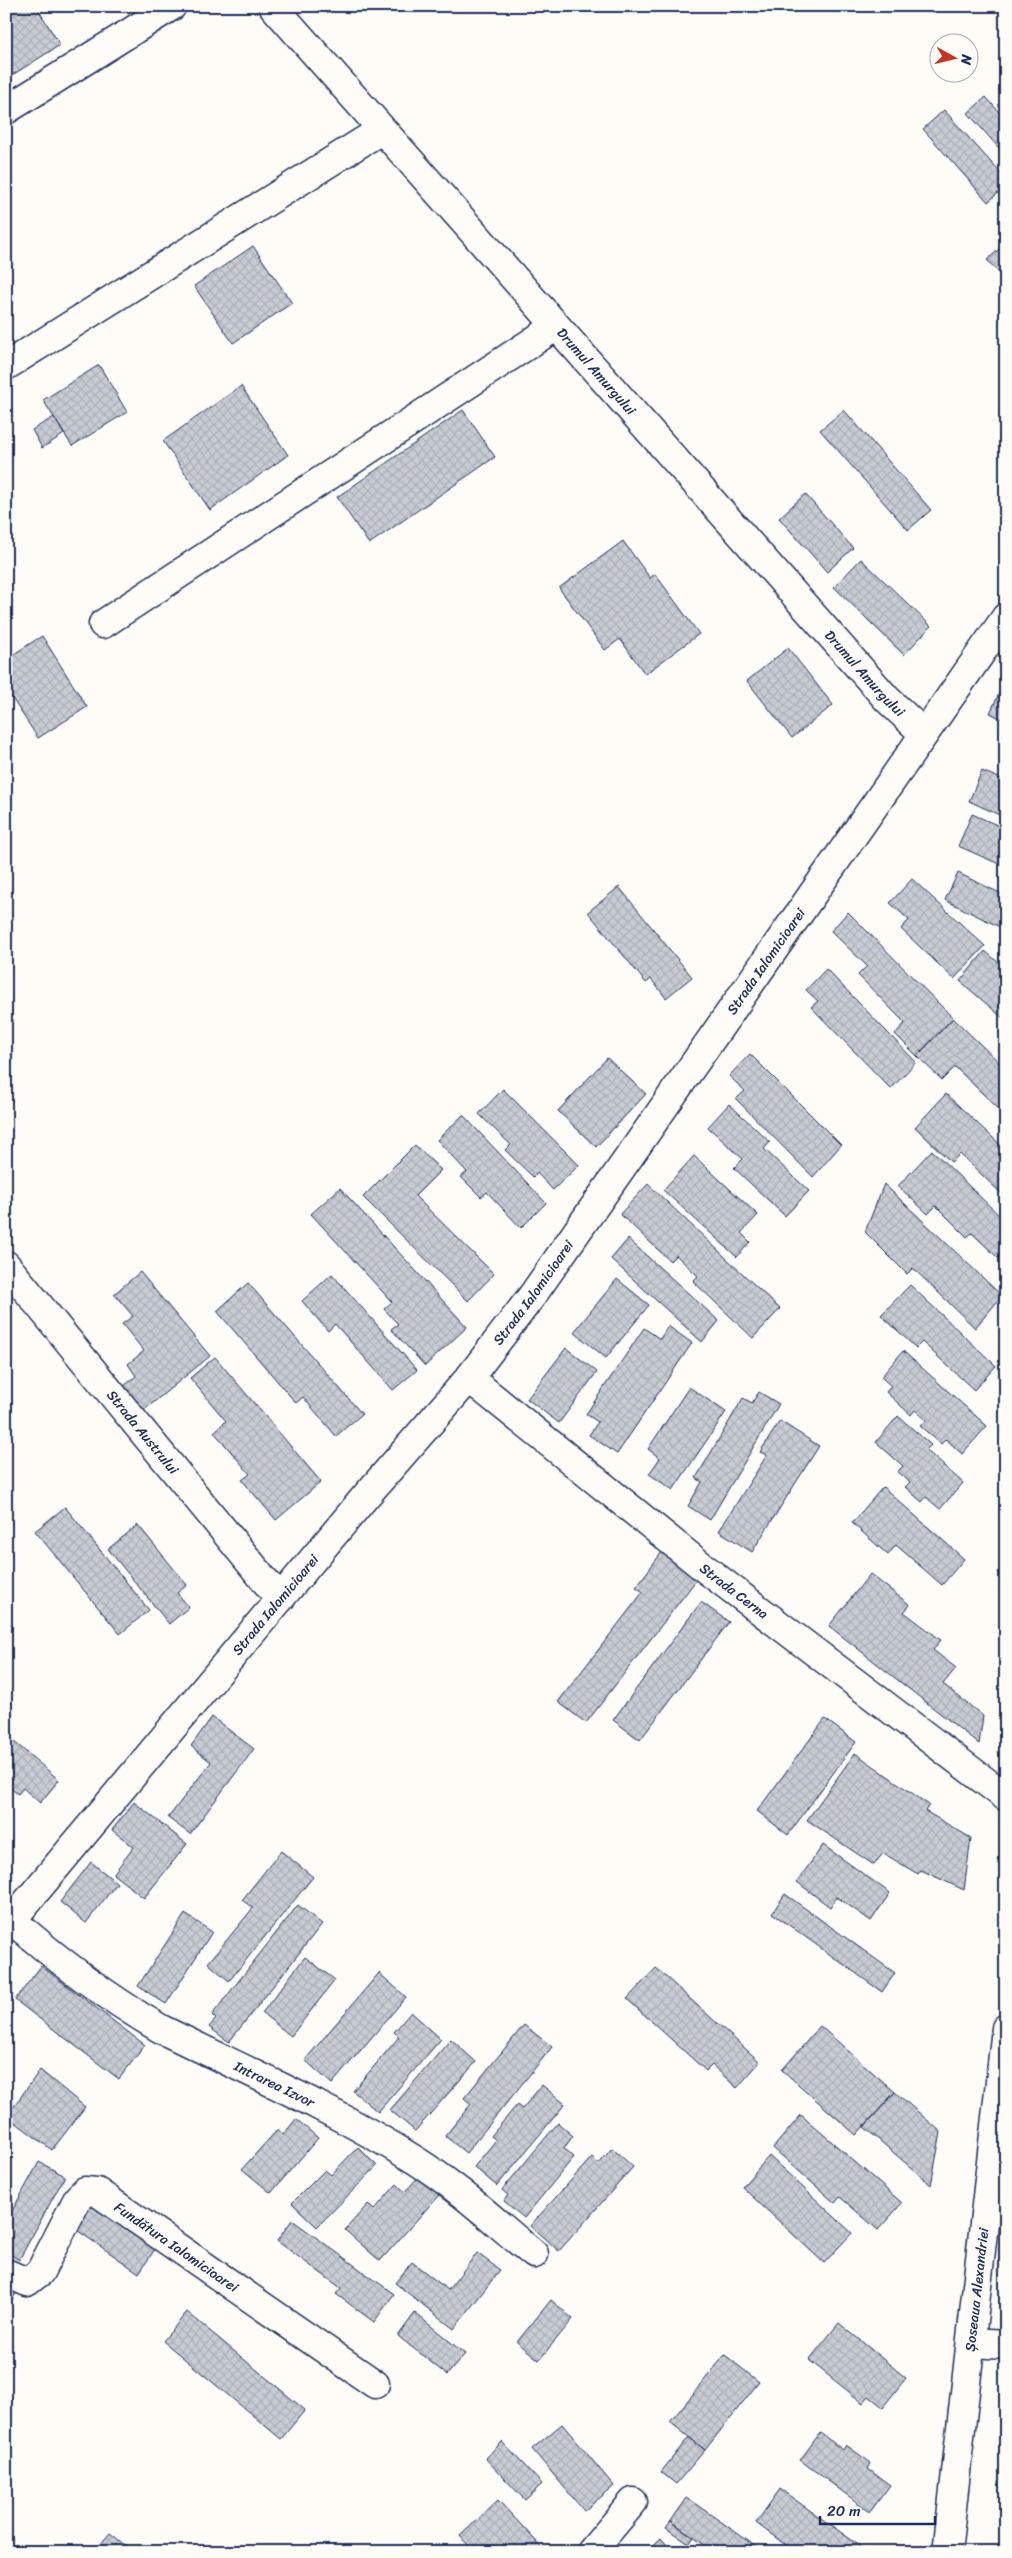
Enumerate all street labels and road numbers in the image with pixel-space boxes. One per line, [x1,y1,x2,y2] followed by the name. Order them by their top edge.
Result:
[550,322,643,422] street label: Drumul Amurgului
[818,624,912,724] street label: Drumul Amurgului
[720,902,813,1020] street label: Strada Ialomicioarei
[486,1234,581,1351] street label: Strada Ialomicioarei
[100,1384,186,1481] street label: Strada Austrului
[226,1548,326,1661] street label: Strada Ialomicioarei
[694,1557,774,1626] street label: Strada Cerna
[229,2054,320,2115] street label: Intrarea Izvor
[109,2195,245,2300] street label: Fundătura Ialomicioarei
[958,2226,997,2353] street label: Șoseaua Alexandriei

